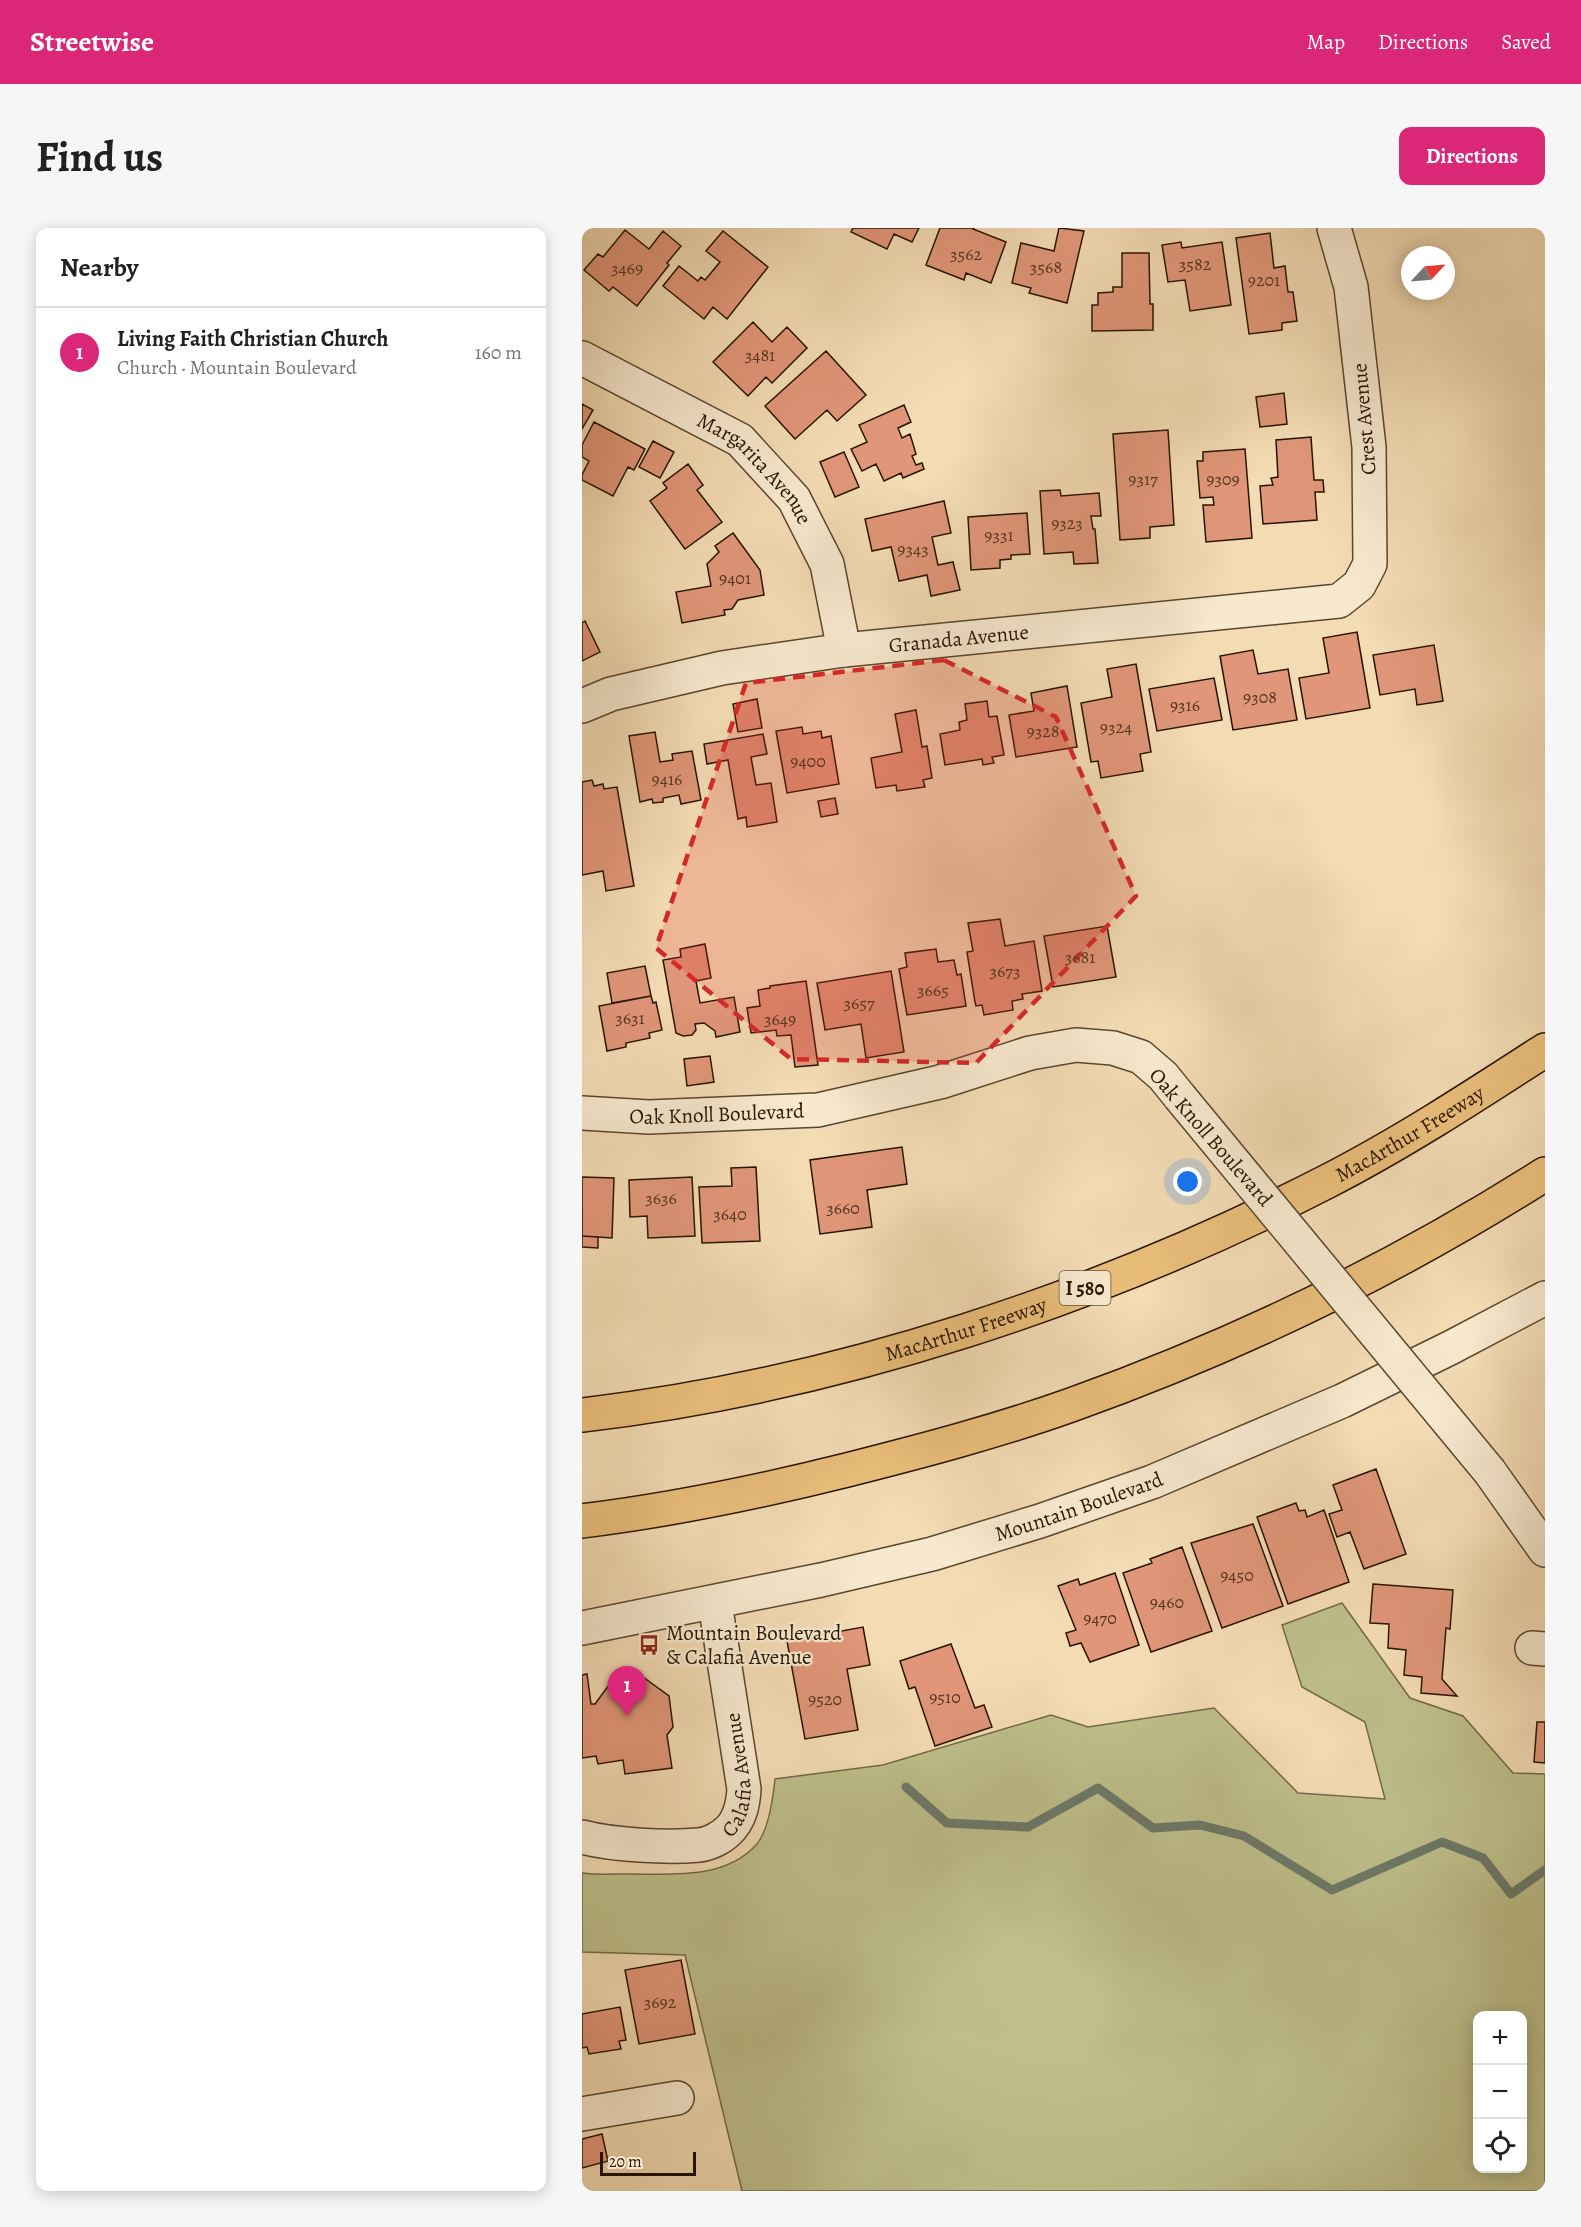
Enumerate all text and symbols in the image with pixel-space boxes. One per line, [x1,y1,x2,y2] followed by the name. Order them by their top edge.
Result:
[30,23,154,61] text: Streetwise
[1307,28,1345,56] text: Map
[1378,28,1468,56] text: Directions
[1501,28,1551,56] text: Saved
[1399,127,1545,185] button: Directions
[36,128,163,185] text: Find us
[950,242,982,266] house number: 3562
[1401,246,1455,300] north arrow
[60,250,139,285] text: Nearby
[1179,252,1212,276] house number: 3582
[1030,255,1062,279] house number: 3568
[611,256,643,280] house number: 3469
[1248,268,1280,292] house number: 9201
[117,324,388,354] text: Living Faith Christian Church
[76,339,83,366] text: 1
[475,339,522,366] text: 160 m
[745,343,775,367] house number: 3481
[117,354,357,381] text: Church · Mountain Boulevard
[1345,362,1383,476] street label: Crest Avenue
[692,406,818,529] street label: Margarita Avenue
[1128,467,1158,491] house number: 9317
[1206,467,1240,491] house number: 9309
[1051,511,1083,535] house number: 9323
[984,523,1014,547] house number: 9331
[897,537,929,561] house number: 9343
[719,566,751,590] house number: 9401
[887,618,1030,659] street label: Granada Avenue
[1243,685,1277,709] house number: 9308
[1170,693,1200,717] house number: 9316
[1100,715,1132,739] house number: 9324
[1027,719,1059,743] house number: 9328
[790,749,826,773] house number: 9400
[652,767,682,791] house number: 9416
[1065,945,1095,969] house number: 3681
[990,959,1020,983] house number: 3673
[917,978,949,1002] house number: 3665
[843,991,875,1015] house number: 3657
[615,1006,645,1030] house number: 3631
[764,1007,796,1031] house number: 3649
[1143,1062,1279,1213] street label: Oak Knoll Boulevard
[1330,1079,1490,1189] street label: MacArthur Freeway
[628,1097,806,1131] street label: Oak Knoll Boulevard
[1173,1167,1202,1196] your location
[645,1186,677,1210] house number: 3636
[826,1196,860,1220] house number: 3660
[713,1202,747,1226] house number: 3640
[1060,1271,1110,1305] road number: I 580
[882,1290,1051,1368] street label: MacArthur Freeway
[991,1465,1168,1548] street label: Mountain Boulevard
[1220,1563,1254,1587] house number: 9450
[1150,1590,1184,1614] house number: 9460
[1083,1606,1117,1630] house number: 9470
[666,1619,842,1671] place label: Mountain Boulevard & Calafia Avenue
[637,1633,661,1657] bus stop icon: Mountain Boulevard & Calafia Avenue
[608,1666,646,1716] pin: 1
[929,1685,961,1709] house number: 9510
[808,1687,842,1711] house number: 9520
[715,1711,758,1843] street label: Calafia Avenue
[644,1990,677,2014] house number: 3692
[1473,2011,1527,2173] map controls
[1473,2011,1527,2065] button: +
[1473,2065,1527,2119] button: −
[1473,2119,1527,2173] button: locate
[600,2149,696,2176] scale bar
[609,2151,642,2173] text: 20 m

